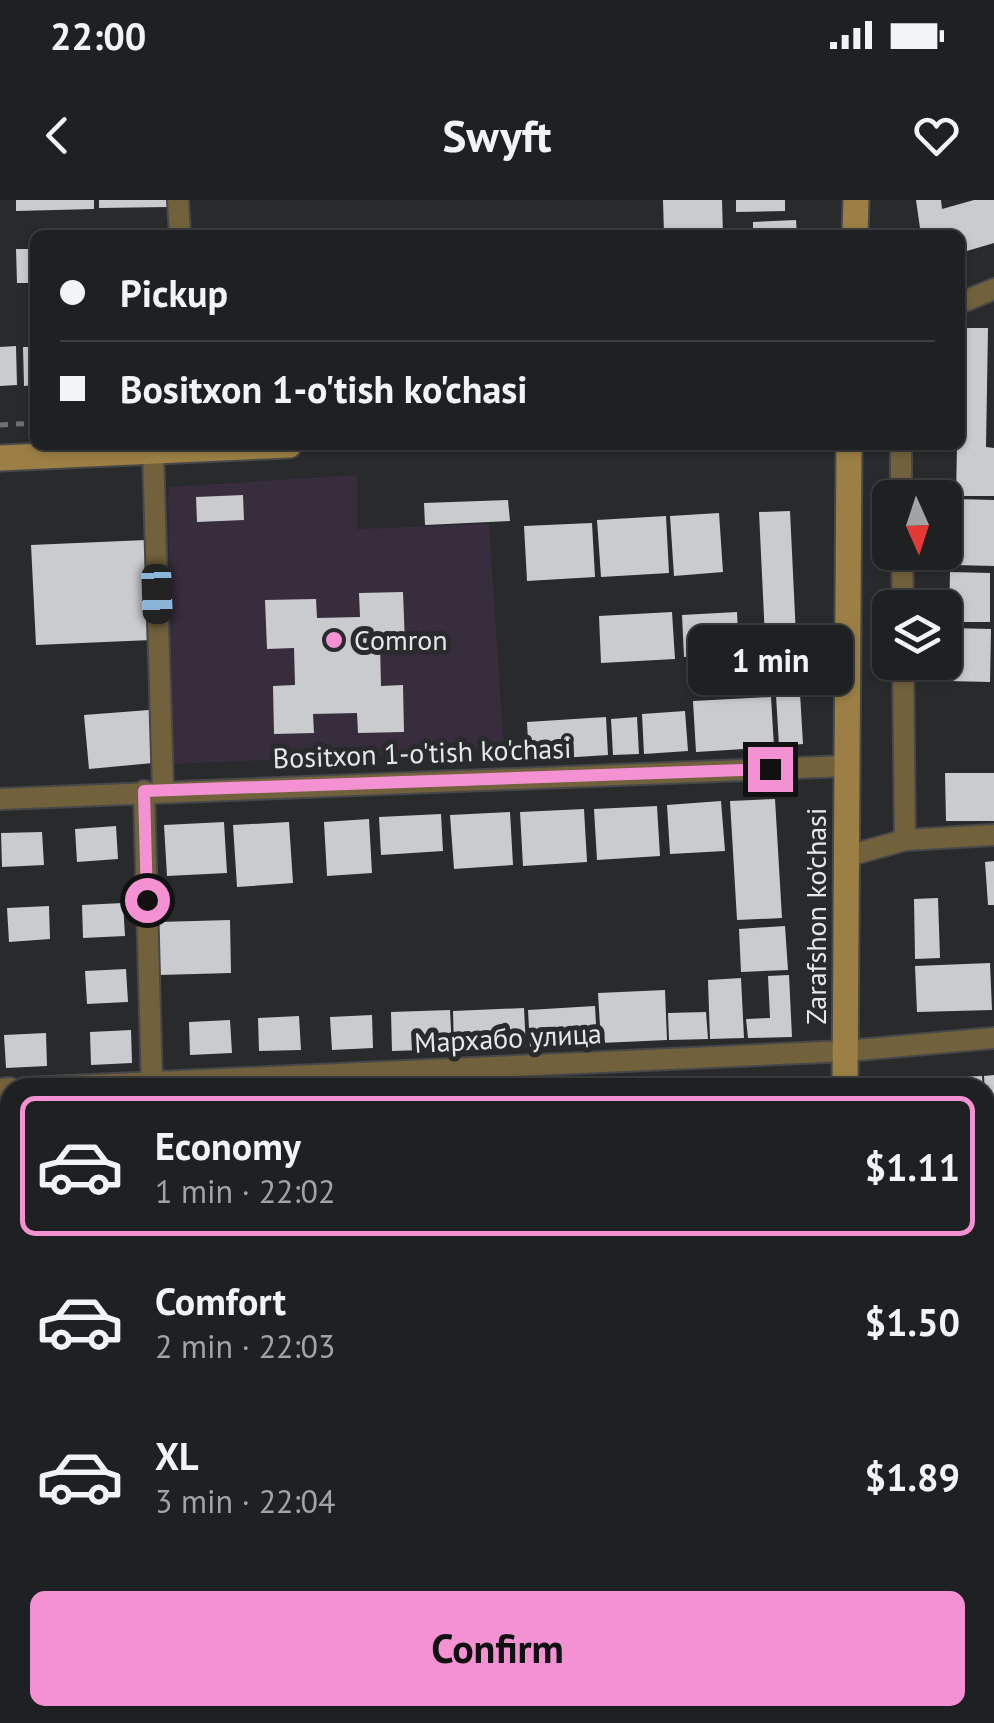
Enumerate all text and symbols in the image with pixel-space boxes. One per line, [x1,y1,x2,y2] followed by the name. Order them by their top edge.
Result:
[50,11,146,60] text: 22:00
[442,106,552,164] text: Swyft
[30,108,85,163] icon: back
[909,108,964,163] icon: heart
[120,268,228,317] text: Pickup
[120,364,528,413] text: Bositxon 1-o'tish ko'chasi
[872,480,962,570] north arrow
[872,480,962,680] map controls
[141,563,173,625] car
[872,590,962,680] button: layers
[354,621,448,658] place label: Сomron
[688,624,852,694] callout: 1 min
[323,629,345,651] marker: Сomron
[731,639,810,681] text: 1 min
[272,729,572,776] street label: Bositxon 1-o'tish ko'chasi
[748,747,793,792] route end
[797,808,834,1024] street label: Zarafshon ko'chasi
[125,878,170,923] route start
[413,1014,603,1061] street label: Мархабо улица
[35,1121,125,1211] icon: car
[155,1121,301,1170] text: Economy
[864,1142,960,1191] text: $1.11
[155,1170,335,1212] text: 1 min · 22:02
[35,1276,125,1366] icon: car
[155,1276,286,1325] text: Comfort
[864,1297,960,1346] text: $1.50
[155,1325,335,1367] text: 2 min · 22:03
[35,1431,125,1521] icon: car
[155,1431,199,1480] text: XL
[864,1452,960,1501] text: $1.89
[155,1480,335,1522] text: 3 min · 22:04
[30,1591,965,1706] button: Confirm

